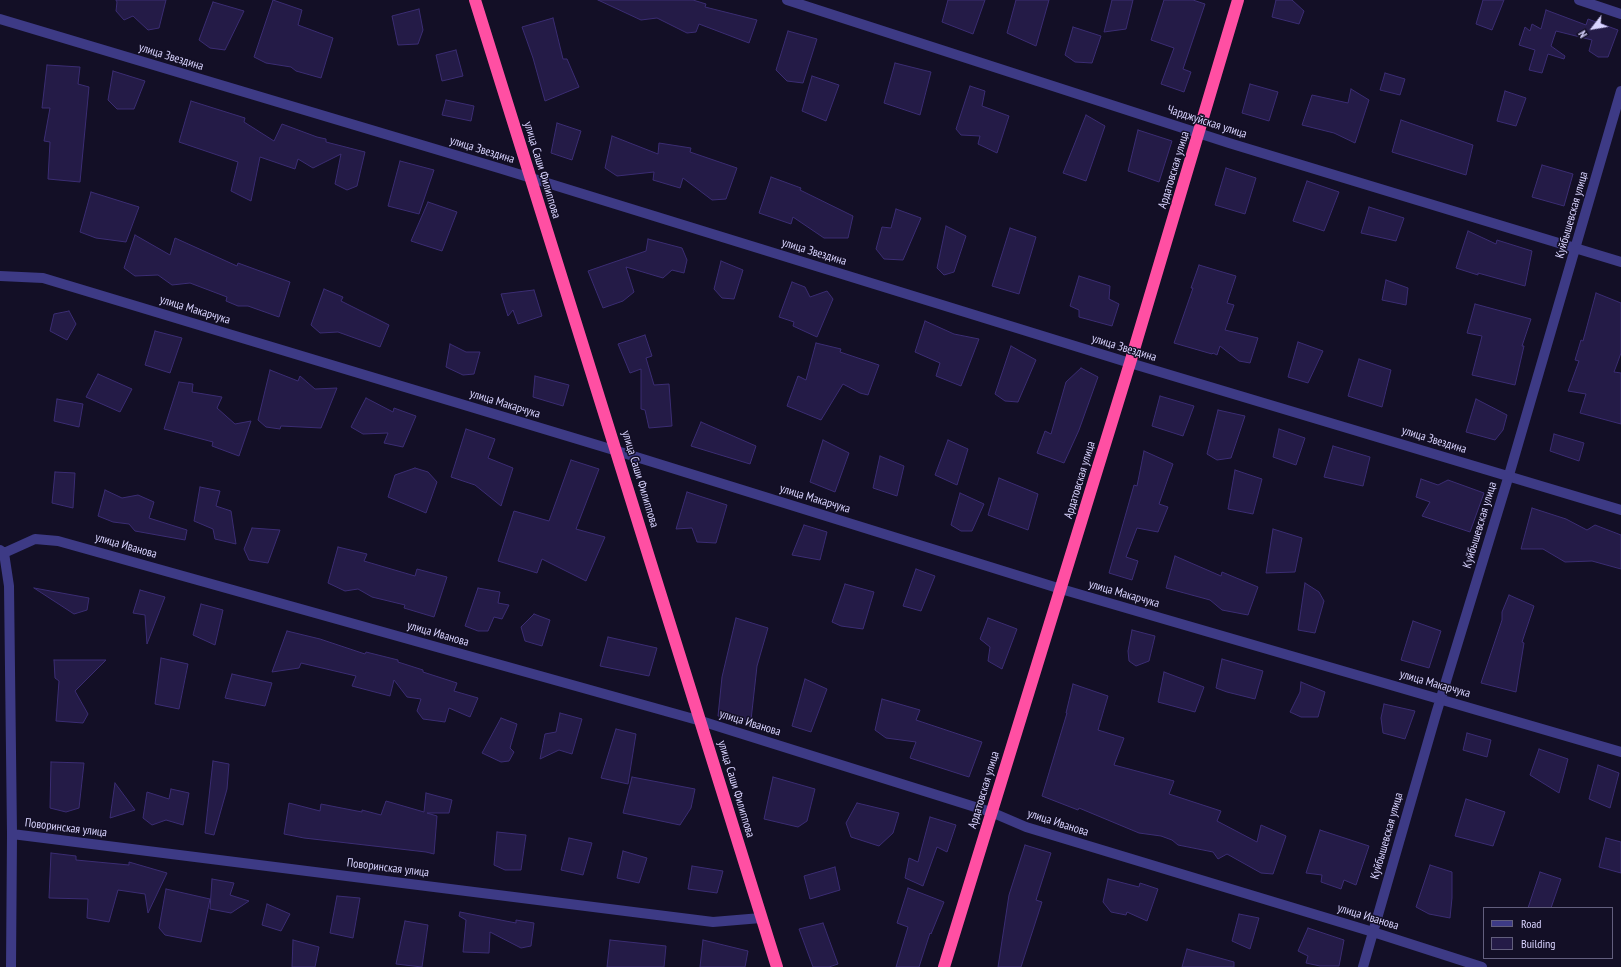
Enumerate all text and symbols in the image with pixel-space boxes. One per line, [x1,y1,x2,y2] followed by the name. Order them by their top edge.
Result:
[1573,8,1613,48] north arrow
[1575,28,1590,40] text: N
[137,40,205,74] street label: улица Звездина
[1165,102,1249,142] street label: Чарджуйская улица
[520,120,564,220] street label: улица Саши Филиппова
[1155,130,1193,210] street label: Ардатовская улица
[448,133,516,167] street label: улица Звездина
[1553,170,1591,260] street label: Куйбышевская улица
[780,235,848,269] street label: улица Звездина
[158,292,232,328] street label: улица Макарчука
[1090,331,1158,365] street label: улица Звездина
[468,386,542,422] street label: улица Макарчука
[1400,423,1468,457] street label: улица Звездина
[618,429,662,529] street label: улица Саши Филиппова
[1061,440,1099,520] street label: Ардатовская улица
[1460,480,1500,570] street label: Куйбышевская улица
[778,481,852,517] street label: улица Макарчука
[94,530,158,562] street label: улица Иванова
[1087,577,1161,611] street label: улица Макарчука
[406,618,470,650] street label: улица Иванова
[1398,667,1472,701] street label: улица Макарчука
[718,707,782,739] street label: улица Иванова
[714,739,758,839] street label: улица Саши Филиппова
[965,750,1003,830] street label: Ардатовская улица
[1368,791,1406,881] street label: Куйбышевская улица
[1026,806,1090,840] street label: улица Иванова
[24,816,108,840] street label: Поворинская улица
[346,856,430,880] street label: Поворинская улица
[1336,901,1400,933] street label: улица Иванова
[1483,907,1613,959] legend
[1521,916,1541,931] text: Road
[1521,936,1556,951] text: Building

